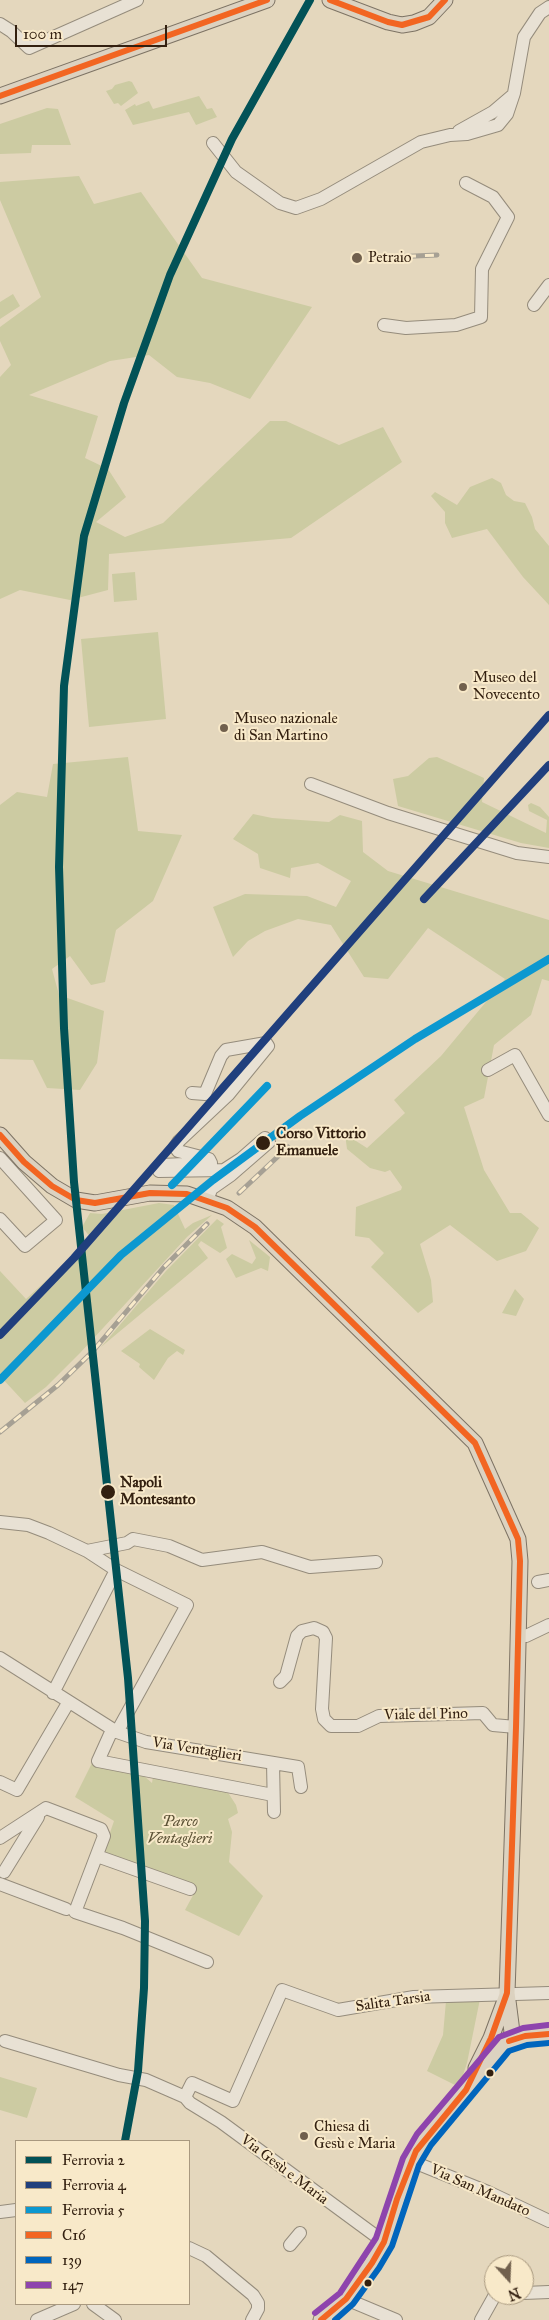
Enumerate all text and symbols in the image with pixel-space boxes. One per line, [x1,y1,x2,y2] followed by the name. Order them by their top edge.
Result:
[18,15,170,47] scale bar
[23,25,62,43] text: 100 m
[368,249,411,267] place label: Petraio
[350,251,364,265] marker: Petraio
[473,669,540,704] place label: Museo del Novecento
[457,681,469,693] marker: Museo del Novecento
[234,710,338,745] place label: Museo nazionale di San Martino
[218,722,230,734] marker: Museo nazionale di San Martino
[276,1125,366,1160] place label: Corso Vittorio Emanuele
[254,1134,272,1152] marker: Corso Vittorio Emanuele
[120,1474,195,1509] place label: Napoli Montesanto
[99,1483,117,1501] marker: Napoli Montesanto
[384,1705,468,1725] street label: Viale del Pino
[151,1734,243,1766] street label: Via Ventaglieri
[148,1813,212,1848] park label: Parco Ventaglieri
[355,1988,431,2016] street label: Salita Tarsia
[485,2068,495,2078] unlabelled marker
[314,2118,395,2153] place label: Chiesa di Gesù e Maria
[298,2130,310,2142] marker: Chiesa di Gesù e Maria
[237,2131,331,2209] street label: Via Gesù e Maria
[15,2140,190,2305] legend
[62,2151,125,2169] text: Ferrovia 2
[427,2161,533,2221] street label: Via San Mandato
[62,2176,126,2194] text: Ferrovia 4
[62,2201,124,2219] text: Ferrovia 5
[62,2226,86,2244] text: C16
[62,2251,82,2269] text: 139
[484,2255,534,2305] north arrow
[62,2276,84,2294] text: 147
[363,2278,373,2288] unlabelled marker
[505,2284,522,2304] text: N

